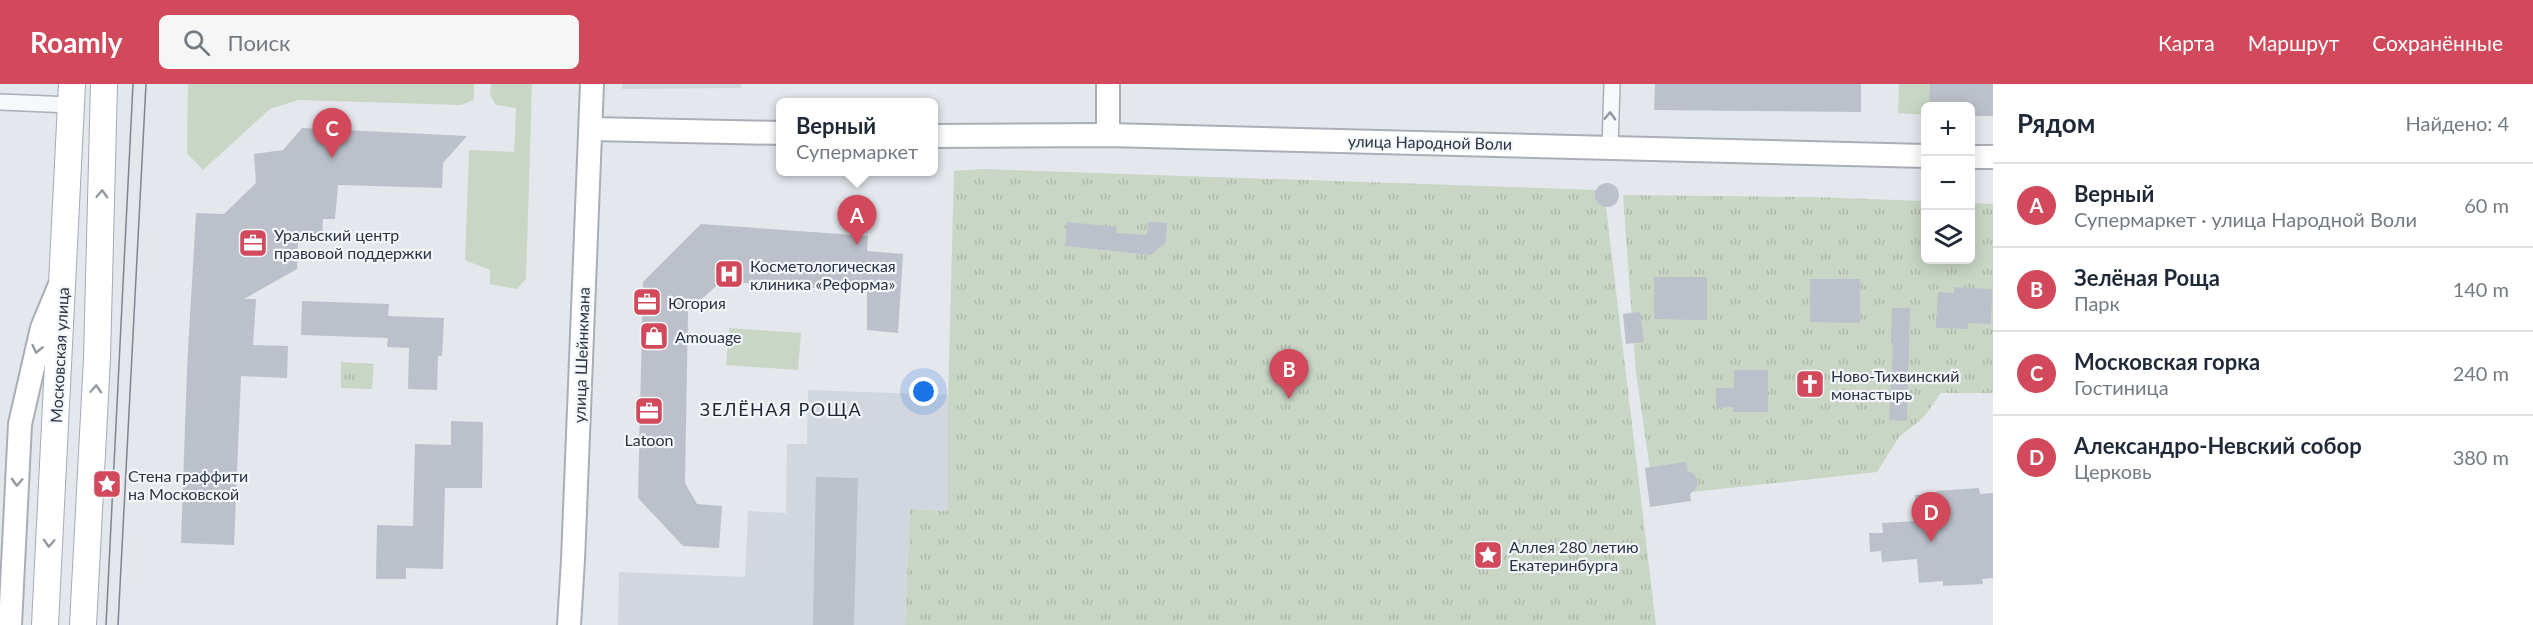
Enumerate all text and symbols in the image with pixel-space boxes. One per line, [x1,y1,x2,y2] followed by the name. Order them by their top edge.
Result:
[159,15,579,69] search box
[30,25,123,59] text: Roamly
[180,26,213,59] icon: search
[228,29,290,56] text: Поиск
[2158,30,2215,55] text: Карта
[2248,30,2339,55] text: Маршрут
[2372,30,2503,55] text: Сохранённые
[776,98,938,176] popup
[1921,102,1975,264] map controls
[1921,102,1975,156] button: +
[2017,107,2095,139] text: Рядом
[312,109,352,158] pin: C
[1604,111,1617,120] one-way arrow
[2406,111,2509,135] text: Найдено: 4
[796,112,876,139] text: Верный
[1348,131,1512,153] street label: улица Народной Воли
[796,139,918,163] text: Супермаркет
[1921,156,1975,210] button: −
[2074,180,2154,207] text: Верный
[96,189,108,198] one-way arrow
[2030,193,2043,217] text: A
[2464,193,2509,217] text: 60 m
[838,196,876,245] pin: A
[2074,207,2417,231] text: Супермаркет · улица Народной Воли
[1921,210,1975,264] button: layers
[274,225,432,262] place label: Уральский центр правовой поддержки
[237,227,269,259] office icon: Уральский центр правовой поддержки
[750,256,896,293] place label: Косметологическая клиника «Реформа»
[713,258,745,290] hospital icon: Косметологическая клиника «Реформа»
[2074,264,2220,291] text: Зелёная Роща
[2030,277,2043,301] text: B
[2453,277,2509,301] text: 140 m
[631,286,663,318] office icon: Югория
[46,287,72,423] street label: Московская улица
[569,287,593,423] street label: улица Шейнкмана
[2074,291,2120,315] text: Парк
[668,293,726,312] place label: Югория
[638,320,670,352] shop icon: Amouage
[675,327,742,346] place label: Amouage
[32,344,45,354] one-way arrow
[2074,348,2260,375] text: Московская горка
[1270,350,1308,399] pin: B
[2030,361,2043,385] text: C
[2453,361,2509,385] text: 240 m
[1831,366,1959,403] place label: Ново-Тихвинский монастырь
[1794,368,1826,400] church icon: Ново-Тихвинский монастырь
[2074,375,2169,399] text: Гостиница
[909,377,938,406] your location
[89,384,102,393] one-way arrow
[633,395,665,427] office icon: Latoon
[700,398,862,420] district label: ЗЕЛЁНАЯ РОЩА
[625,430,673,449] place label: Latoon
[2074,432,2362,459] text: Александро-Невский собор
[2029,445,2044,469] text: D
[2453,445,2509,469] text: 380 m
[2074,459,2152,483] text: Церковь
[128,466,248,503] place label: Стена граффити на Московской
[91,468,123,500] place icon: Стена граффити на Московской
[11,478,24,487] one-way arrow
[1912,492,1950,542] pin: D
[1509,537,1639,574] place label: Аллея 280 летию Екатеринбурга
[43,538,56,547] one-way arrow
[1472,539,1504,571] place icon: Аллея 280 летию Екатеринбурга

